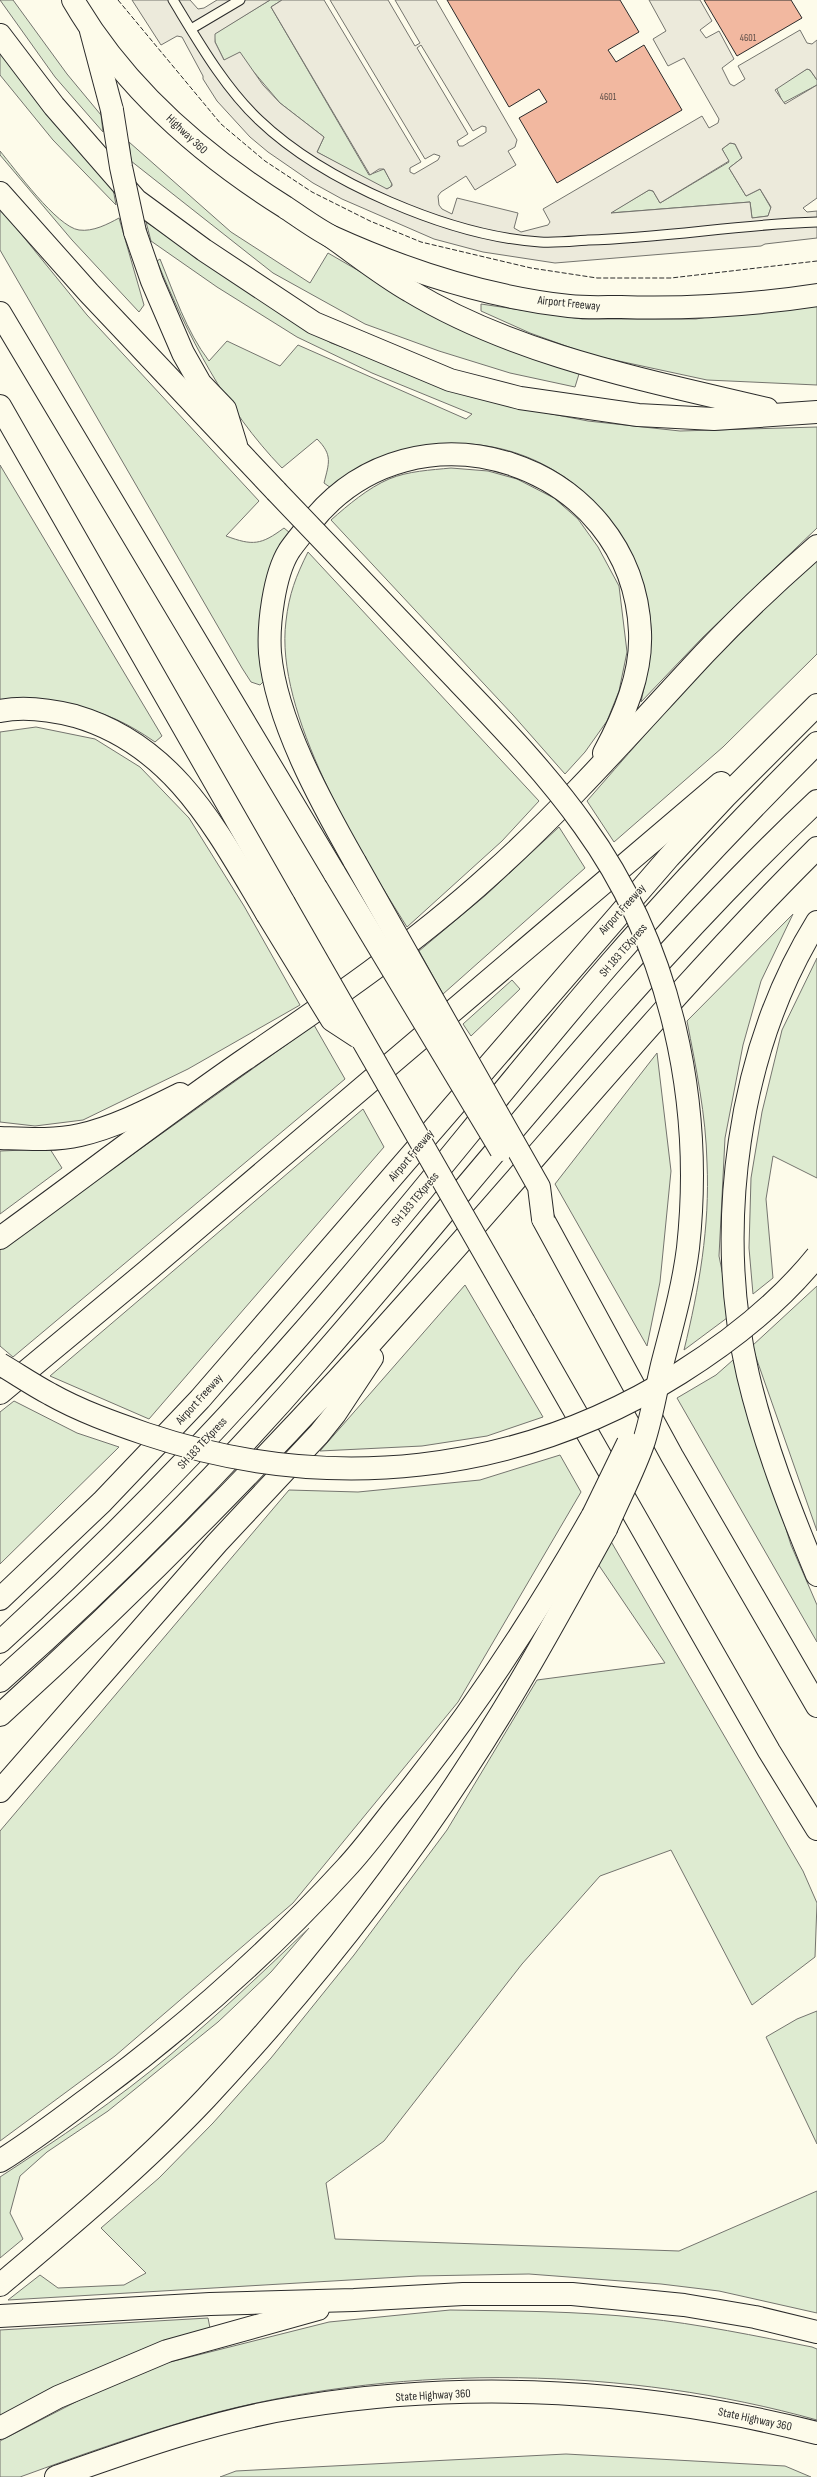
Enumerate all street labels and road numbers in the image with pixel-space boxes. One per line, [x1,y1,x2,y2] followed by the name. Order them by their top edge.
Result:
[163,111,211,157] street label: Highway 360
[536,293,601,314] street label: Airport Freeway
[595,881,649,939] street label: Airport Freeway
[596,921,651,980] street label: SH 183 TEXpress
[385,1126,438,1185] street label: Airport Freeway
[388,1169,442,1229] street label: SH 183 TEXpress
[172,1371,226,1429] street label: Airport Freeway
[174,1414,230,1473] street label: SH 183 TEXpress
[395,2386,471,2405] street label: State Highway 360
[717,2404,793,2435] street label: State Highway 360

